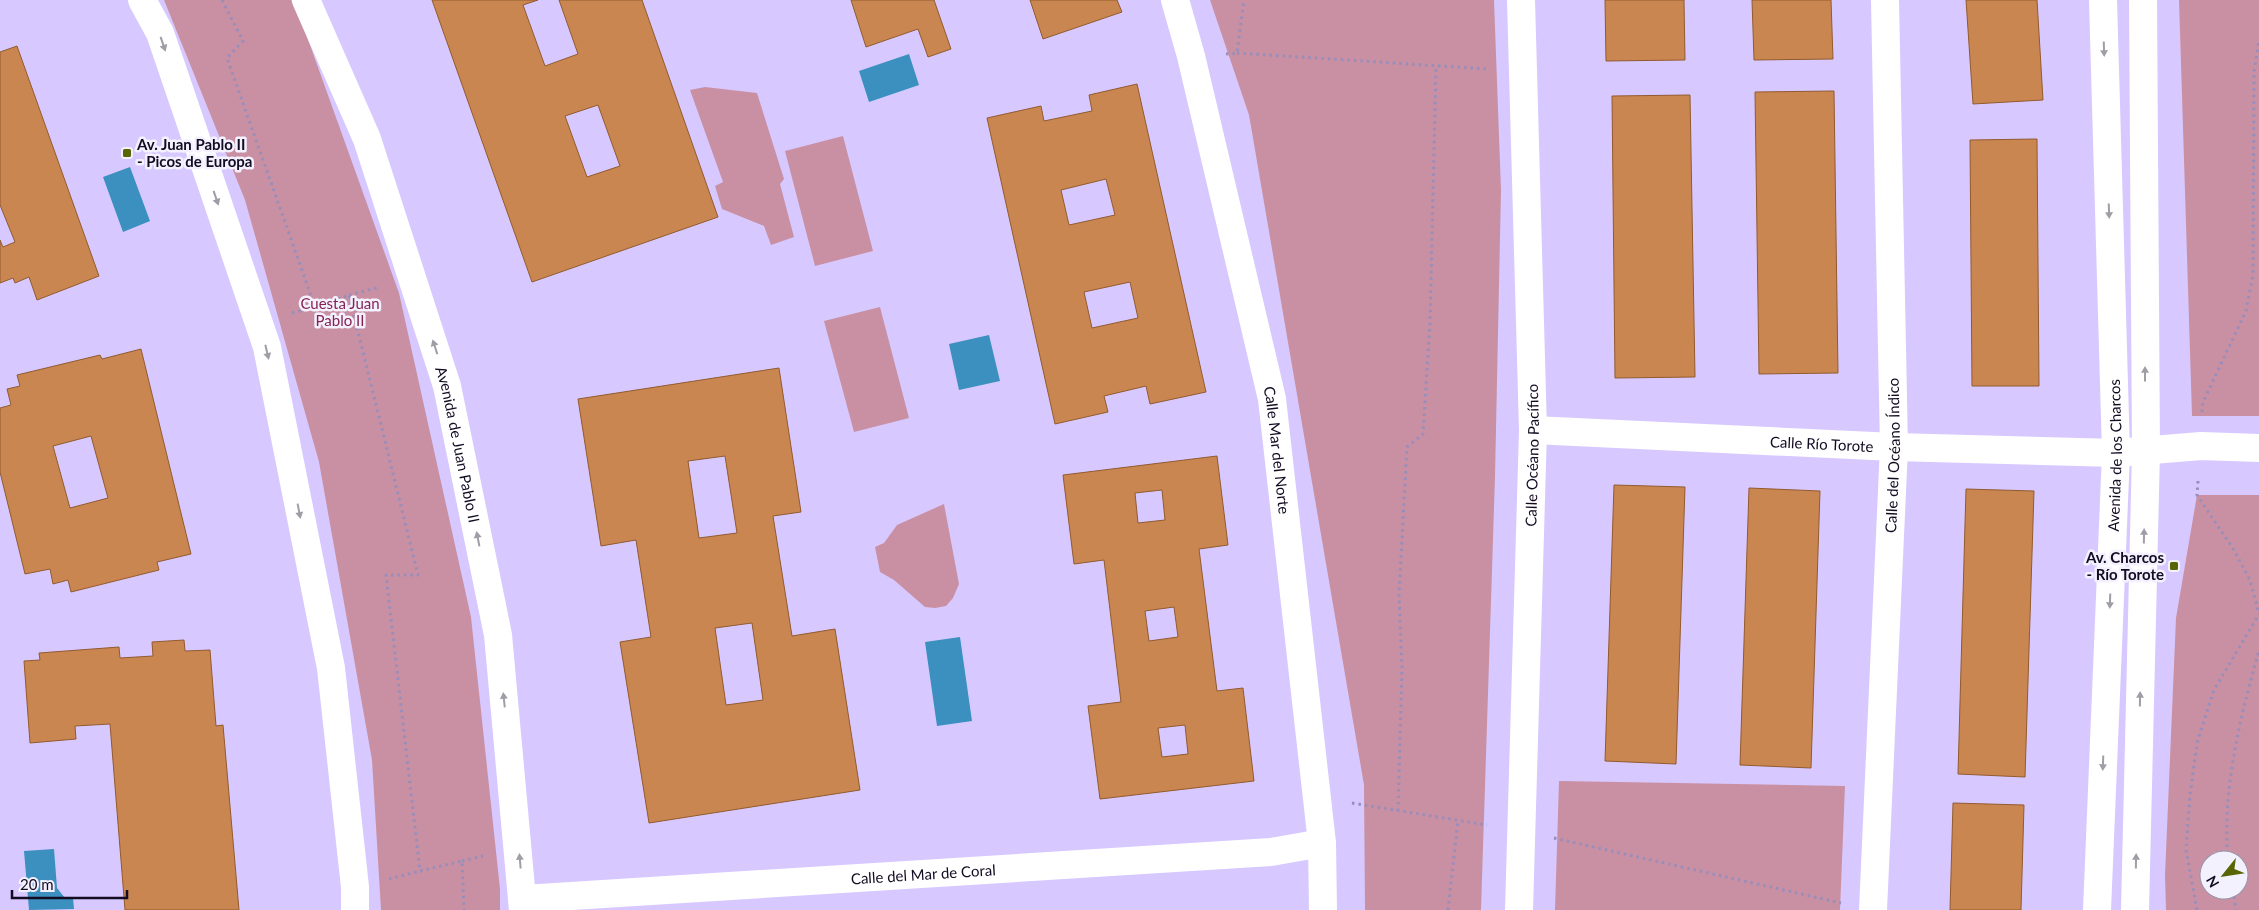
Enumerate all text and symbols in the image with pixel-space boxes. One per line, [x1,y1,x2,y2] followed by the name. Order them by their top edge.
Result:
[159,37,167,52] one-way arrow
[2100,41,2108,57] one-way arrow
[136,135,252,170] place label: Av. Juan Pablo II - Picos de Europa
[121,147,133,159] marker: Av. Juan Pablo II - Picos de Europa
[213,190,220,205] one-way arrow
[2105,203,2113,219] one-way arrow
[300,294,380,329] park label: Cuesta Juan Pablo II
[430,339,438,354] one-way arrow
[263,344,271,359] one-way arrow
[432,364,484,524] street label: Avenida de Juan Pablo II
[2141,366,2149,382] one-way arrow
[1881,378,1903,533] street label: Calle del Océano Índico
[2104,379,2125,532] street label: Avenida de los Charcos
[1260,384,1294,515] street label: Calle Mar del Norte
[1521,384,1542,527] street label: Calle Océano Pacífico
[1770,432,1874,455] street label: Calle Río Torote
[296,503,304,519] one-way arrow
[2140,528,2148,544] one-way arrow
[474,531,482,547] one-way arrow
[2085,548,2164,583] place label: Av. Charcos - Río Torote
[2168,560,2180,572] marker: Av. Charcos - Río Torote
[2106,593,2114,609] one-way arrow
[500,691,508,707] one-way arrow
[2136,691,2144,707] one-way arrow
[2099,756,2107,772] one-way arrow
[2199,850,2249,900] north arrow
[516,853,524,869] one-way arrow
[2132,853,2140,869] one-way arrow
[850,860,996,887] street label: Calle del Mar de Coral
[12,868,128,900] scale bar
[2202,873,2222,891] text: N
[20,875,54,893] text: 20 m

